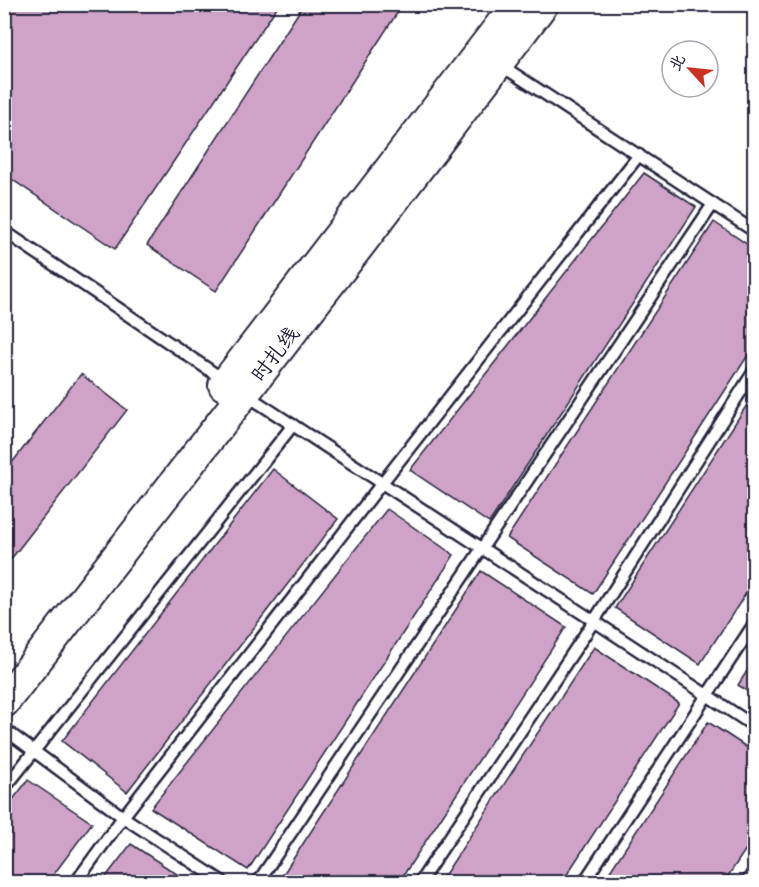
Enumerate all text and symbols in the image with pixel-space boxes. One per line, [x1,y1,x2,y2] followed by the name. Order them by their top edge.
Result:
[660,39,720,99] north arrow
[665,51,689,74] text: 北
[245,321,304,386] street label: 时扎线

